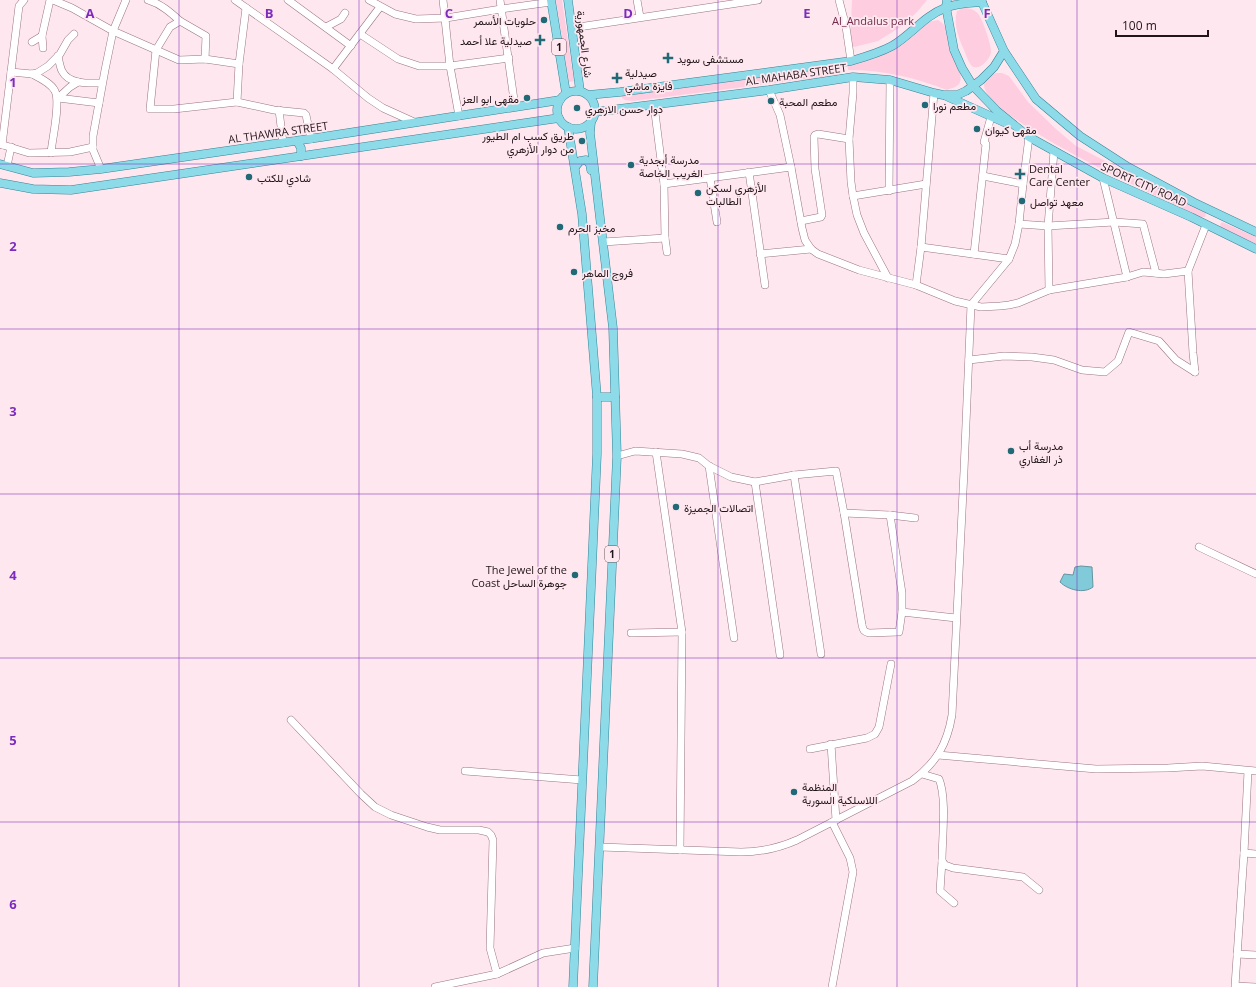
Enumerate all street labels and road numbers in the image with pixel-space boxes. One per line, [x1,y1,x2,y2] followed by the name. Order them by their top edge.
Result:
[572,9,597,79] street label: شارع الجمهورية
[552,39,566,55] road number: 1
[745,60,847,88] street label: AL MAHABA STREET
[227,118,329,146] street label: AL THAWRA STREET
[1099,158,1189,210] street label: SPORT CITY ROAD
[605,546,619,562] road number: 1

